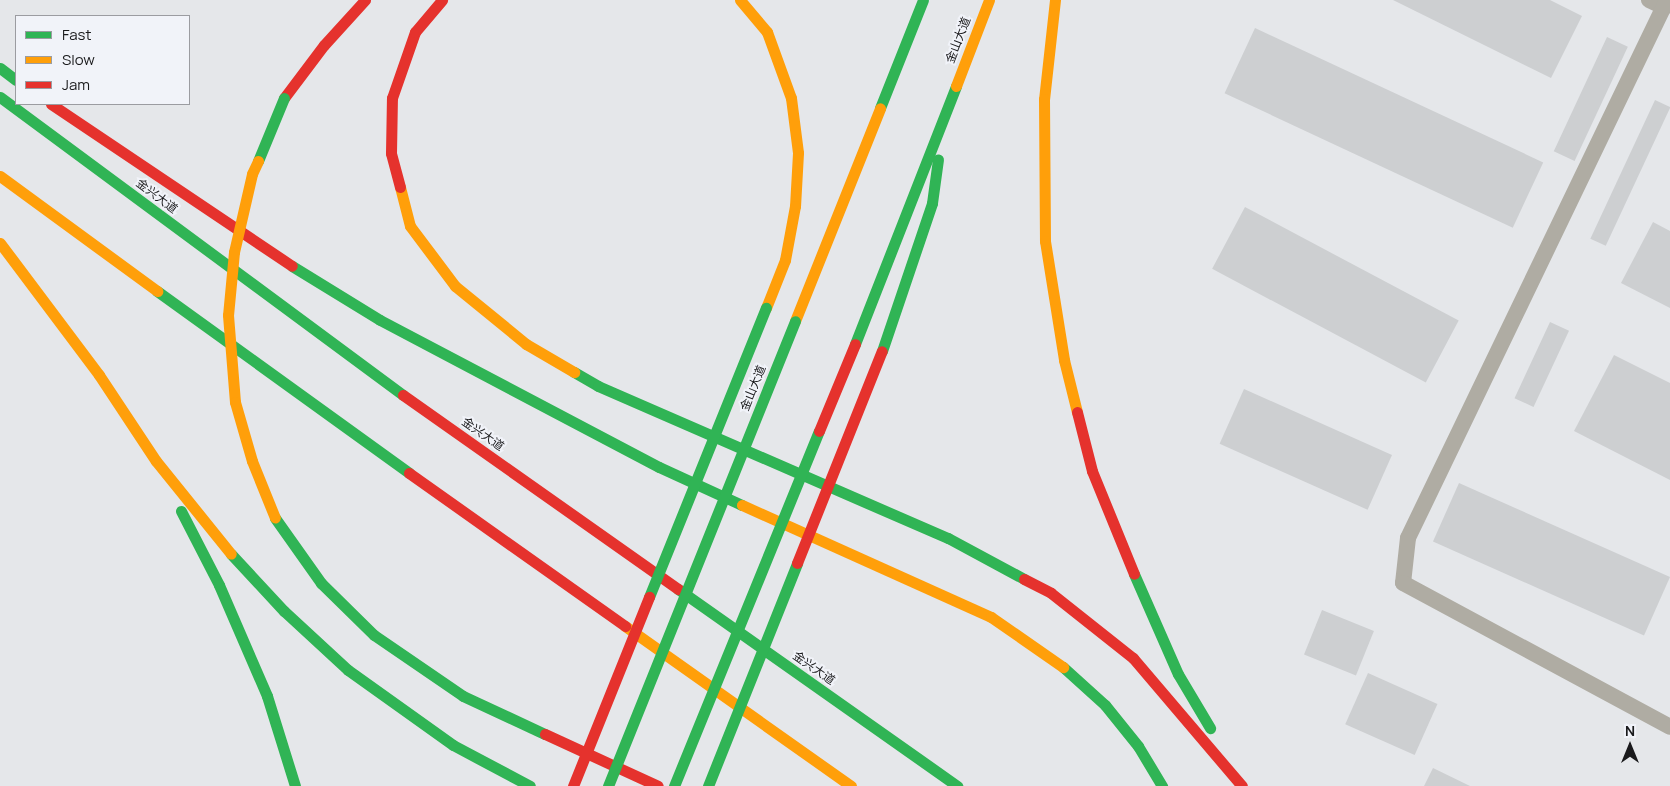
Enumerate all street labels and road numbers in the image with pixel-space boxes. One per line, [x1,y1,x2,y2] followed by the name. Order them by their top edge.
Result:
[943,15,973,65] street label: 金山大道
[133,176,181,216] street label: 金兴大道
[737,363,769,413] street label: 金山大道
[459,414,507,454] street label: 金兴大道
[790,648,838,688] street label: 金兴大道

